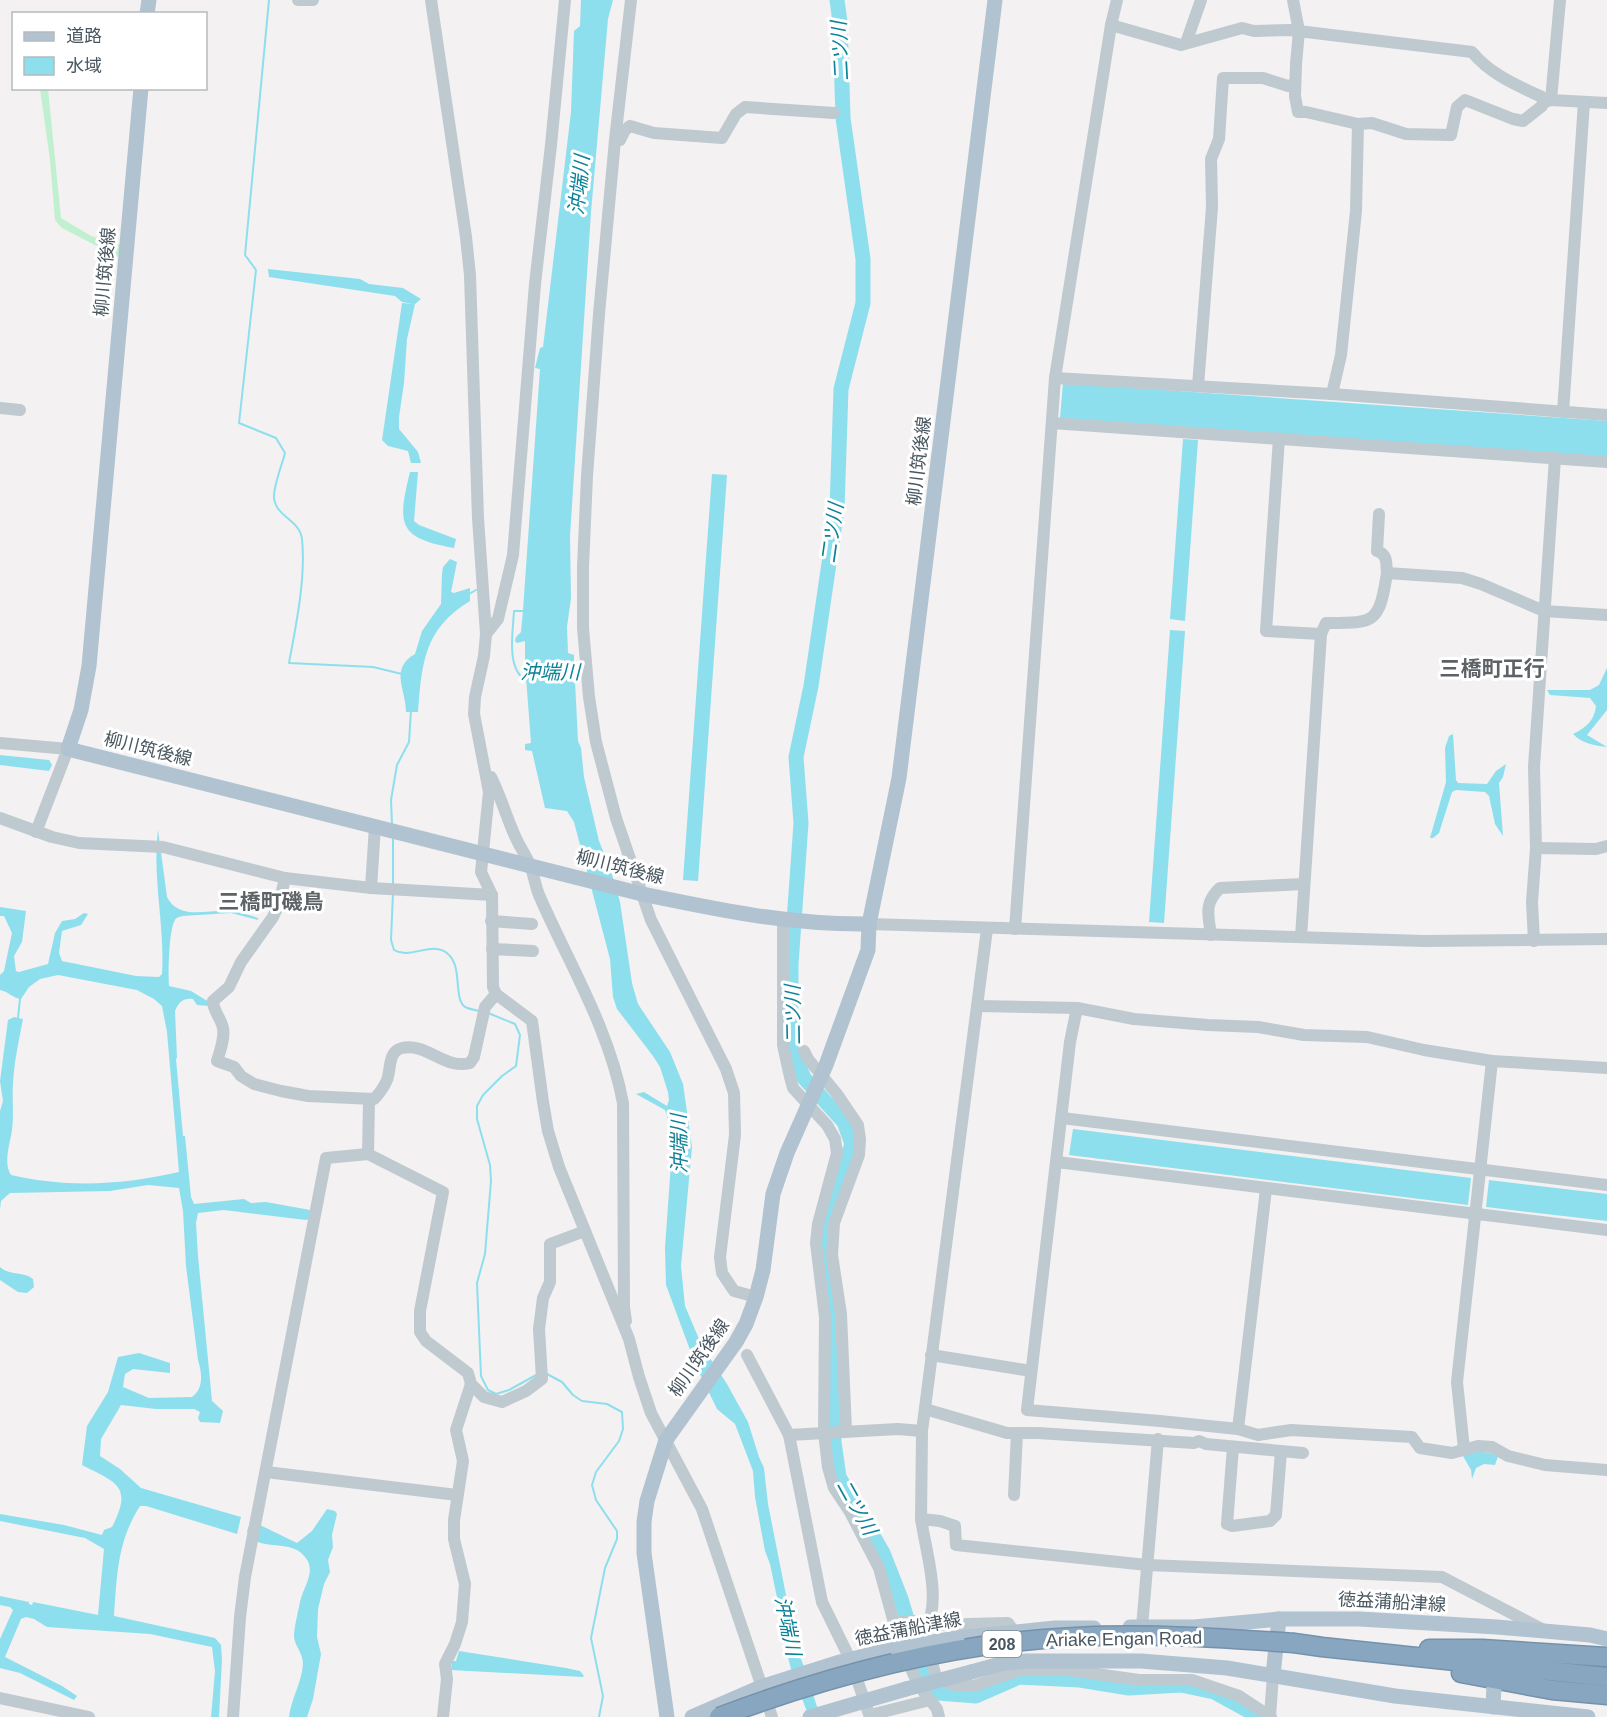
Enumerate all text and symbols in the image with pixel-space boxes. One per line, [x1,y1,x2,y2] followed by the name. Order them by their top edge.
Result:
[12,12,207,90] legend
[827,18,853,82] water label: 二ツ川
[66,26,102,46] text: 道路
[66,56,102,76] text: 水域
[565,152,593,216] water label: 沖端川
[91,226,119,318] street label: 柳川筑後線
[904,415,934,507] street label: 柳川筑後線
[817,500,847,564] water label: 二ツ川
[1440,657,1545,680] district label: 三橋町正行
[520,661,582,683] water label: 沖端川
[102,728,194,770] street label: 柳川筑後線
[574,846,666,888] street label: 柳川筑後線
[219,890,324,913] district label: 三橋町磯鳥
[781,983,805,1045] water label: 二ツ川
[667,1112,691,1174] water label: 沖端川
[665,1315,733,1401] street label: 柳川筑後線
[833,1475,882,1540] water label: 二ツ川
[1338,1589,1446,1615] street label: 徳益蒲船津線
[771,1594,805,1660] water label: 沖端川
[853,1609,963,1649] street label: 徳益蒲船津線
[1046,1628,1202,1650] street label: Ariake Engan Road
[982,1631,1022,1657] road number: 208

